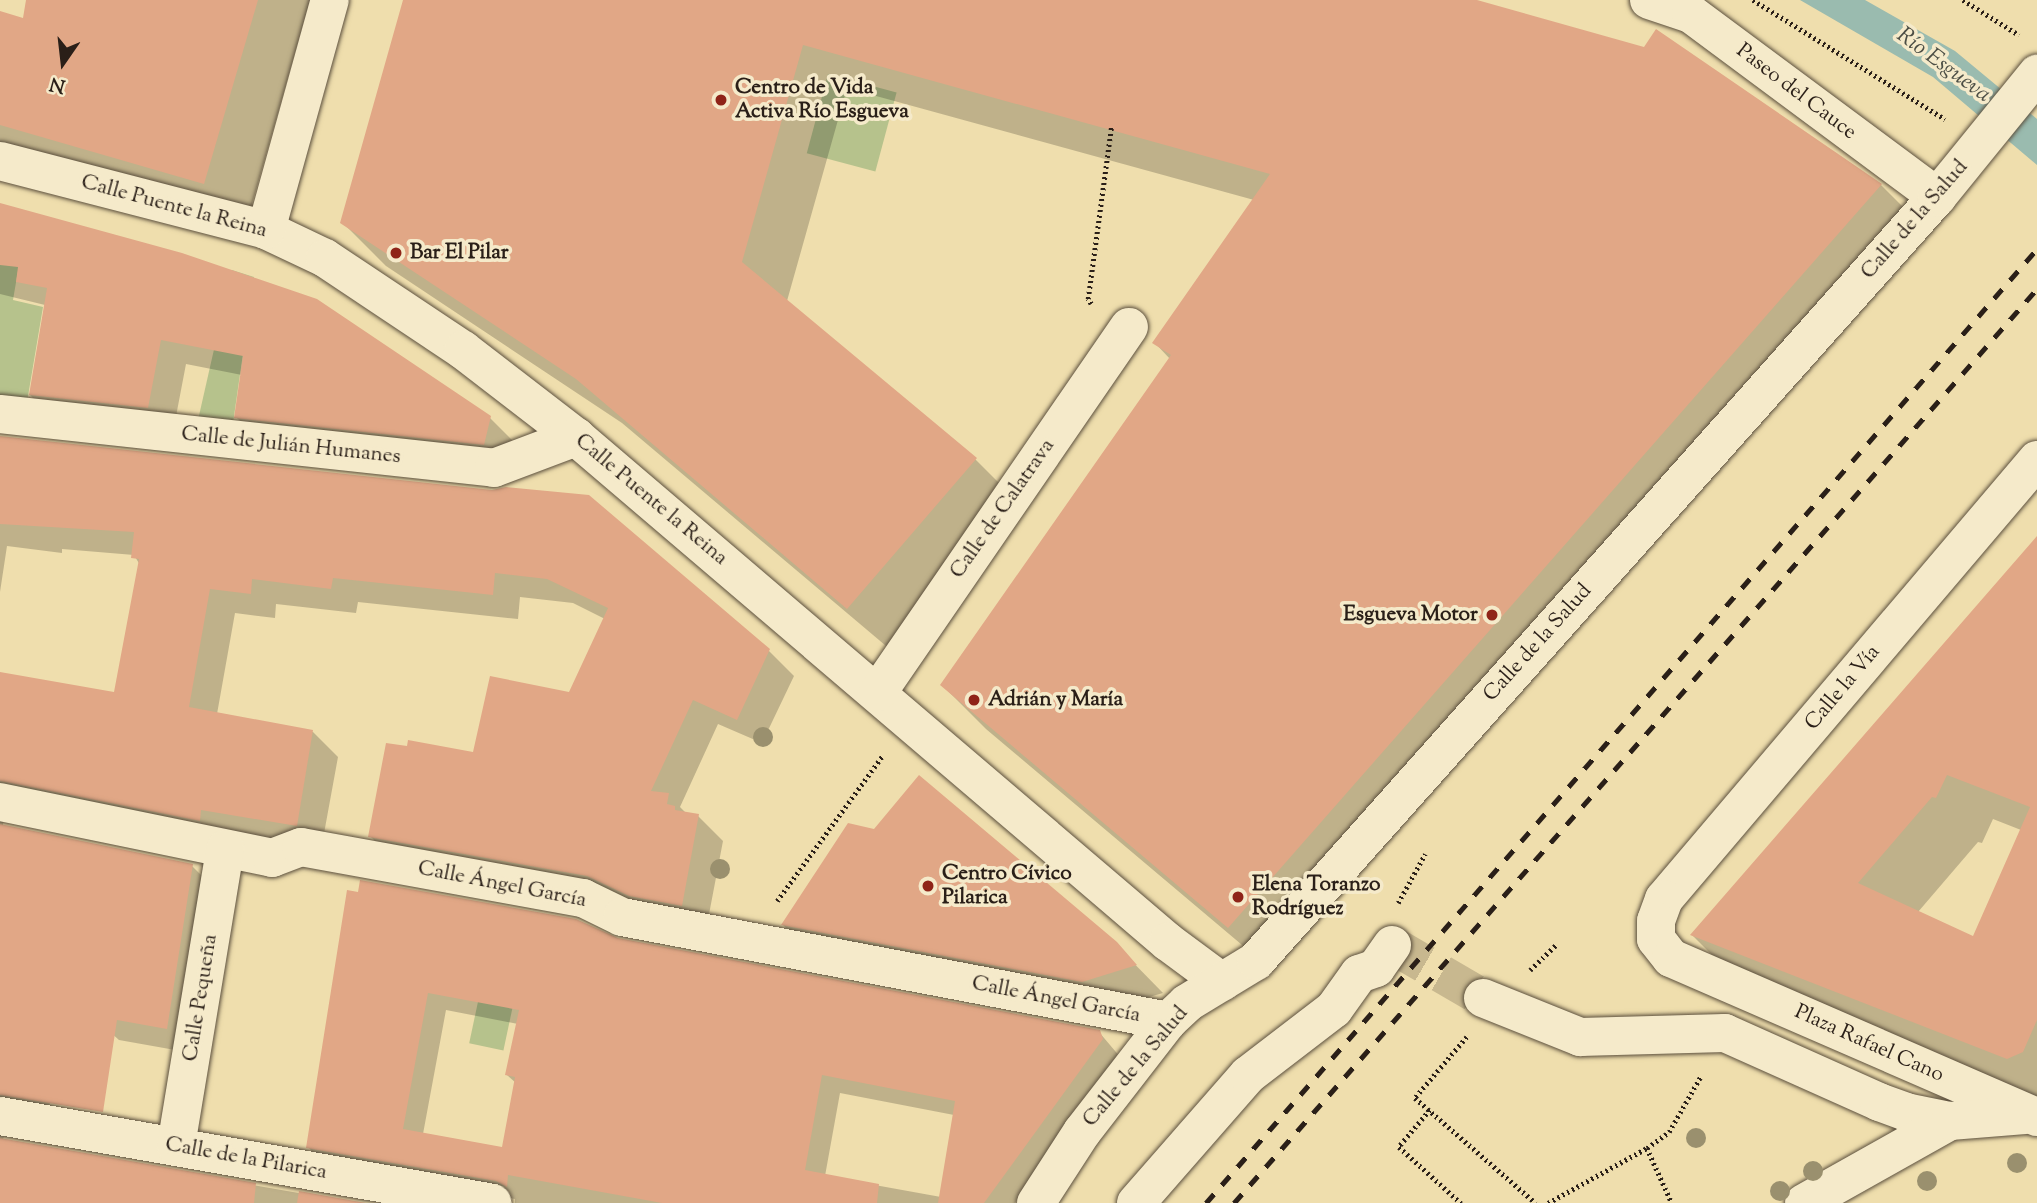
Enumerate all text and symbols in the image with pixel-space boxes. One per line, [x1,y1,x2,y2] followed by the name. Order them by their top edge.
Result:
[1890,23,1996,109] water label: Río Esgueva
[28,28,98,98] north arrow
[1731,39,1861,145] street label: Paseo del Cauce
[47,69,68,99] text: N
[735,75,909,125] place label: Centro de Vida Activa Río Esgueva
[713,92,729,108] marker: Centro de Vida Activa Río Esgueva
[1856,155,1974,285] street label: Calle de la Salud
[78,170,270,244] street label: Calle Puente la Reina
[410,240,509,266] place label: Bar El Pilar
[388,245,404,261] marker: Bar El Pilar
[180,422,402,470] street label: Calle de Julián Humanes
[570,429,732,571] street label: Calle Puente la Reina
[945,434,1061,584] street label: Calle de Calatrava
[1479,579,1597,707] street label: Calle de la Salud
[1343,602,1478,628] place label: Esgueva Motor
[1484,607,1500,623] marker: Esgueva Motor
[1800,640,1886,736] street label: Calle la Vía
[988,687,1123,713] place label: Adrián y María
[966,692,982,708] marker: Adrián y María
[416,856,588,914] street label: Calle Ángel García
[942,861,1072,911] place label: Centro Cívico Pilarica
[1252,872,1380,922] place label: Elena Toranzo Rodríguez
[920,878,936,894] marker: Centro Cívico Pilarica
[1230,889,1246,905] marker: Elena Toranzo Rodríguez
[179,933,223,1063] street label: Calle Pequeña
[970,971,1142,1029] street label: Calle Ángel García
[1790,1000,1948,1088] street label: Plaza Rafael Cano
[1078,1002,1194,1132] street label: Calle de la Salud
[163,1132,329,1186] street label: Calle de la Pilarica

